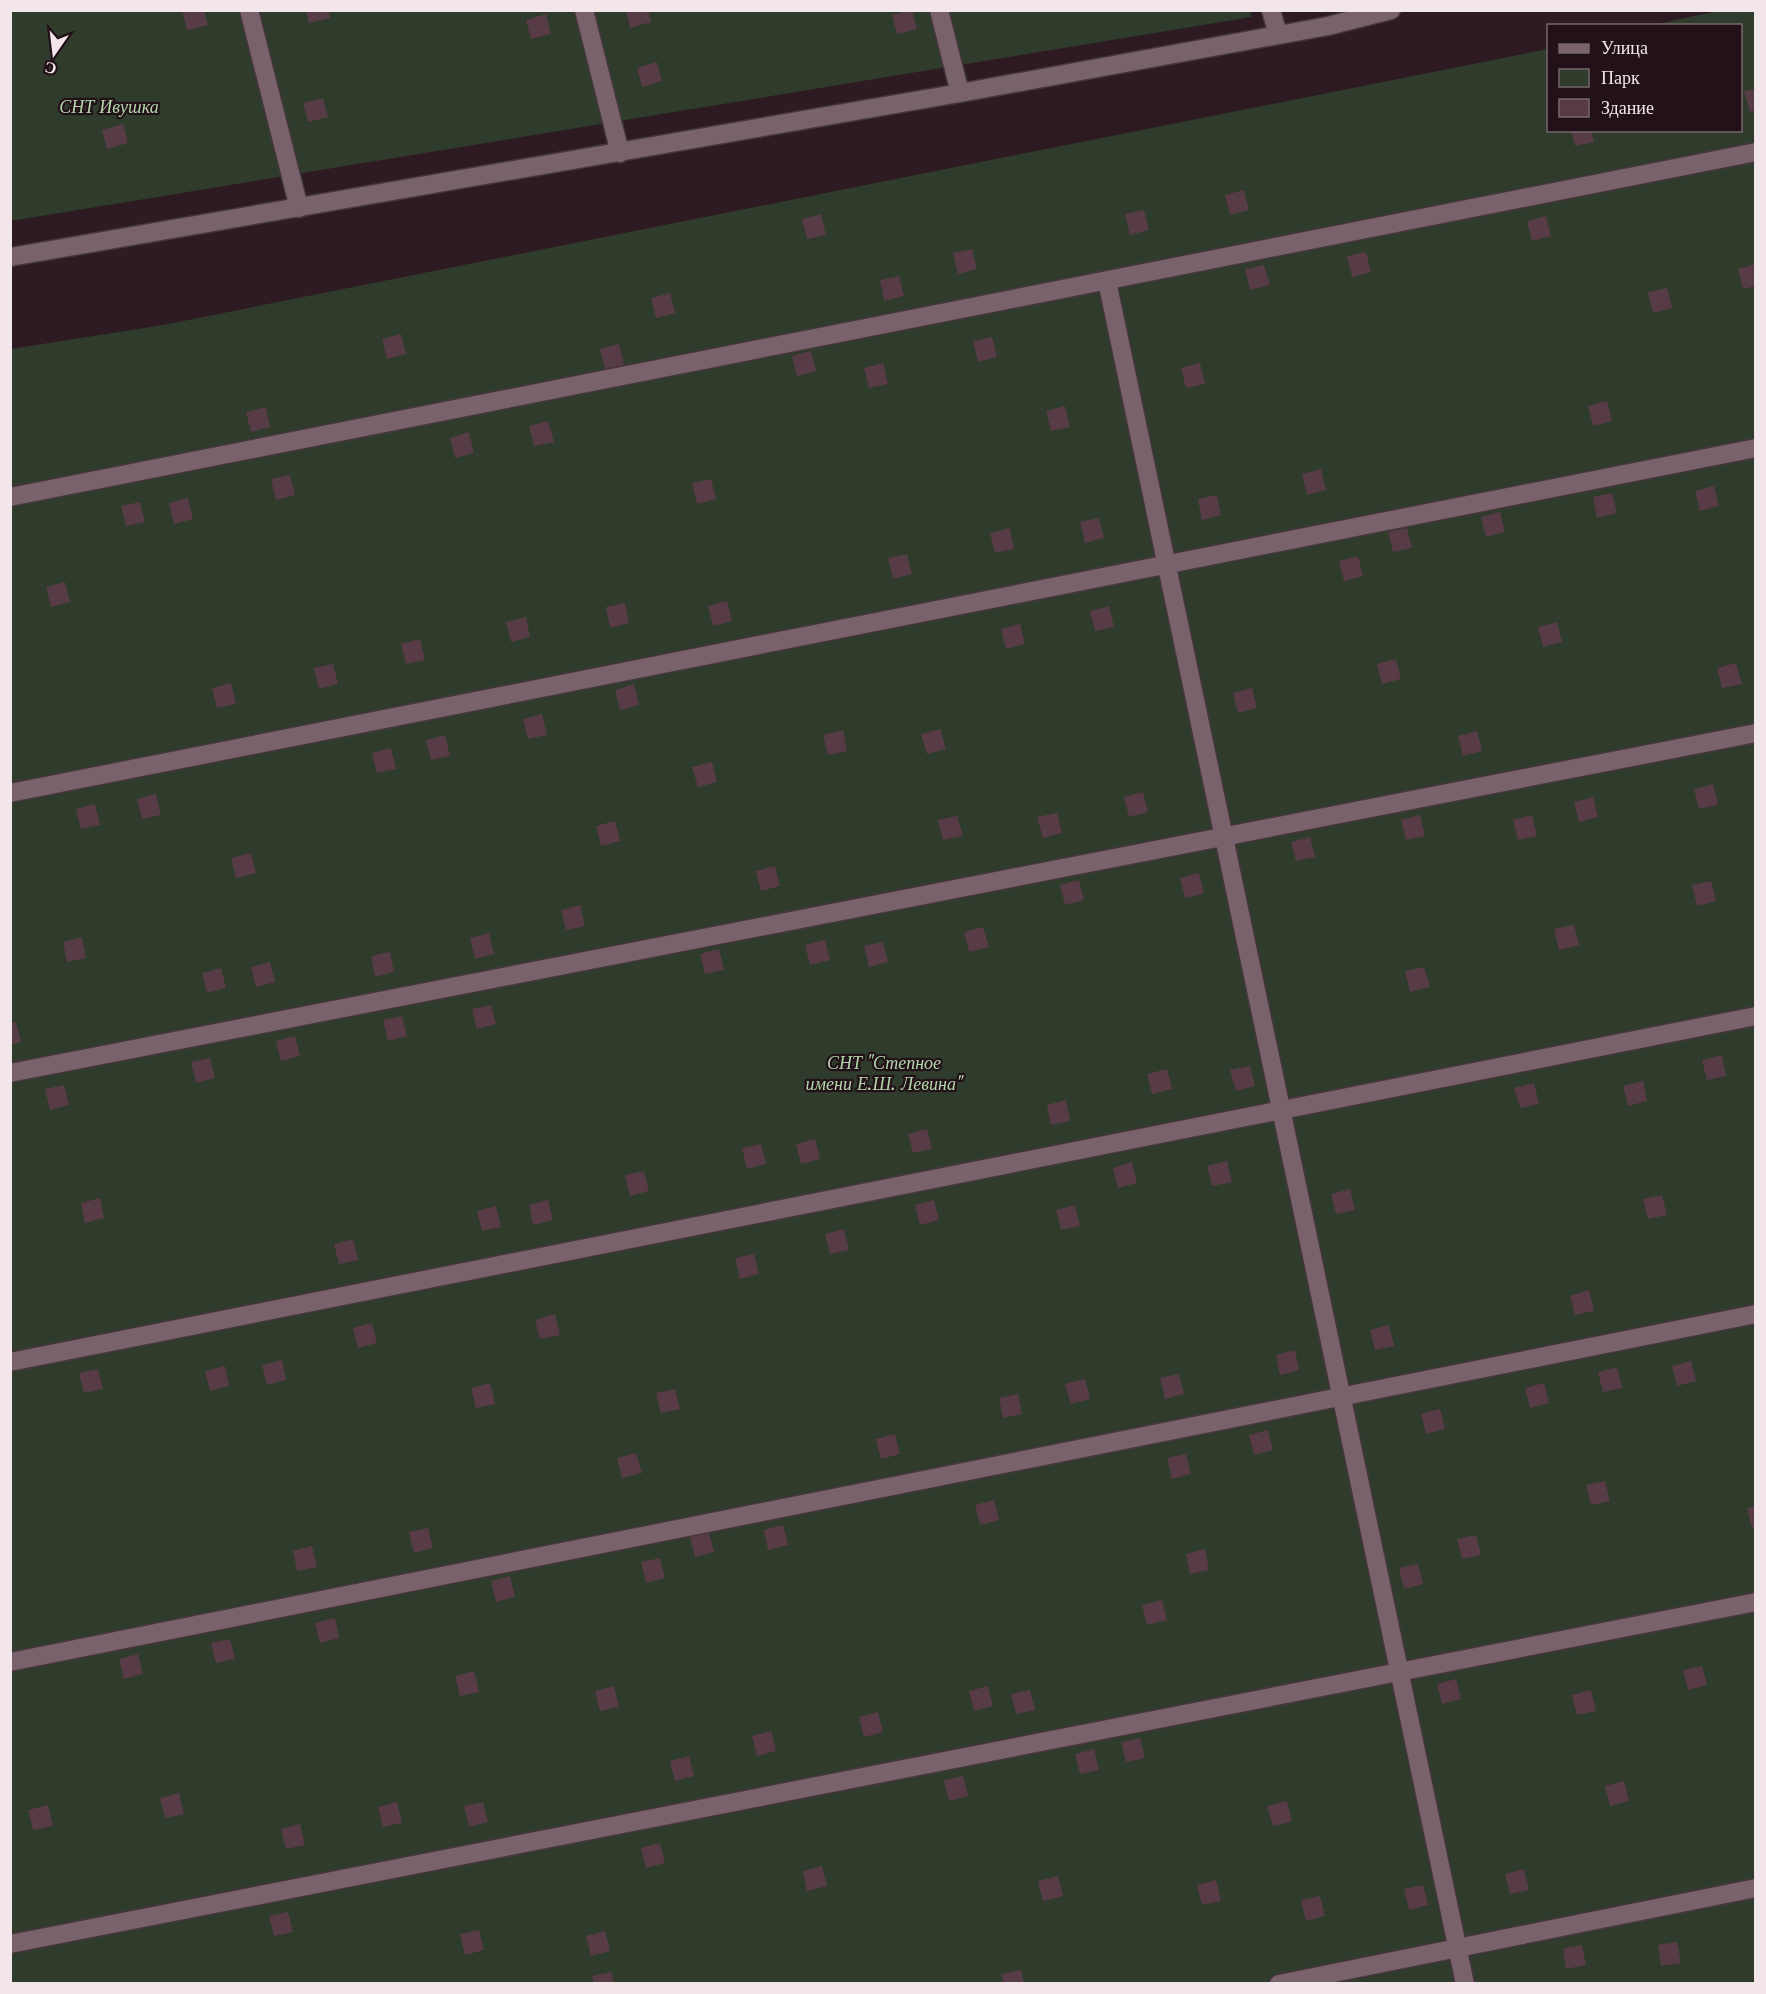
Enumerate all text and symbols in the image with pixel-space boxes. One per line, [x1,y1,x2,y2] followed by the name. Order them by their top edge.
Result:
[24,24,84,84] north arrow
[1547,24,1742,132] legend
[1601,37,1648,59] text: Улица
[42,57,58,80] text: С
[1601,67,1640,89] text: Парк
[59,96,159,118] park label: СНТ Ивушка
[1601,97,1654,119] text: Здание
[806,1052,964,1095] park label: СНТ "Степное имени Е.Ш. Левина"

